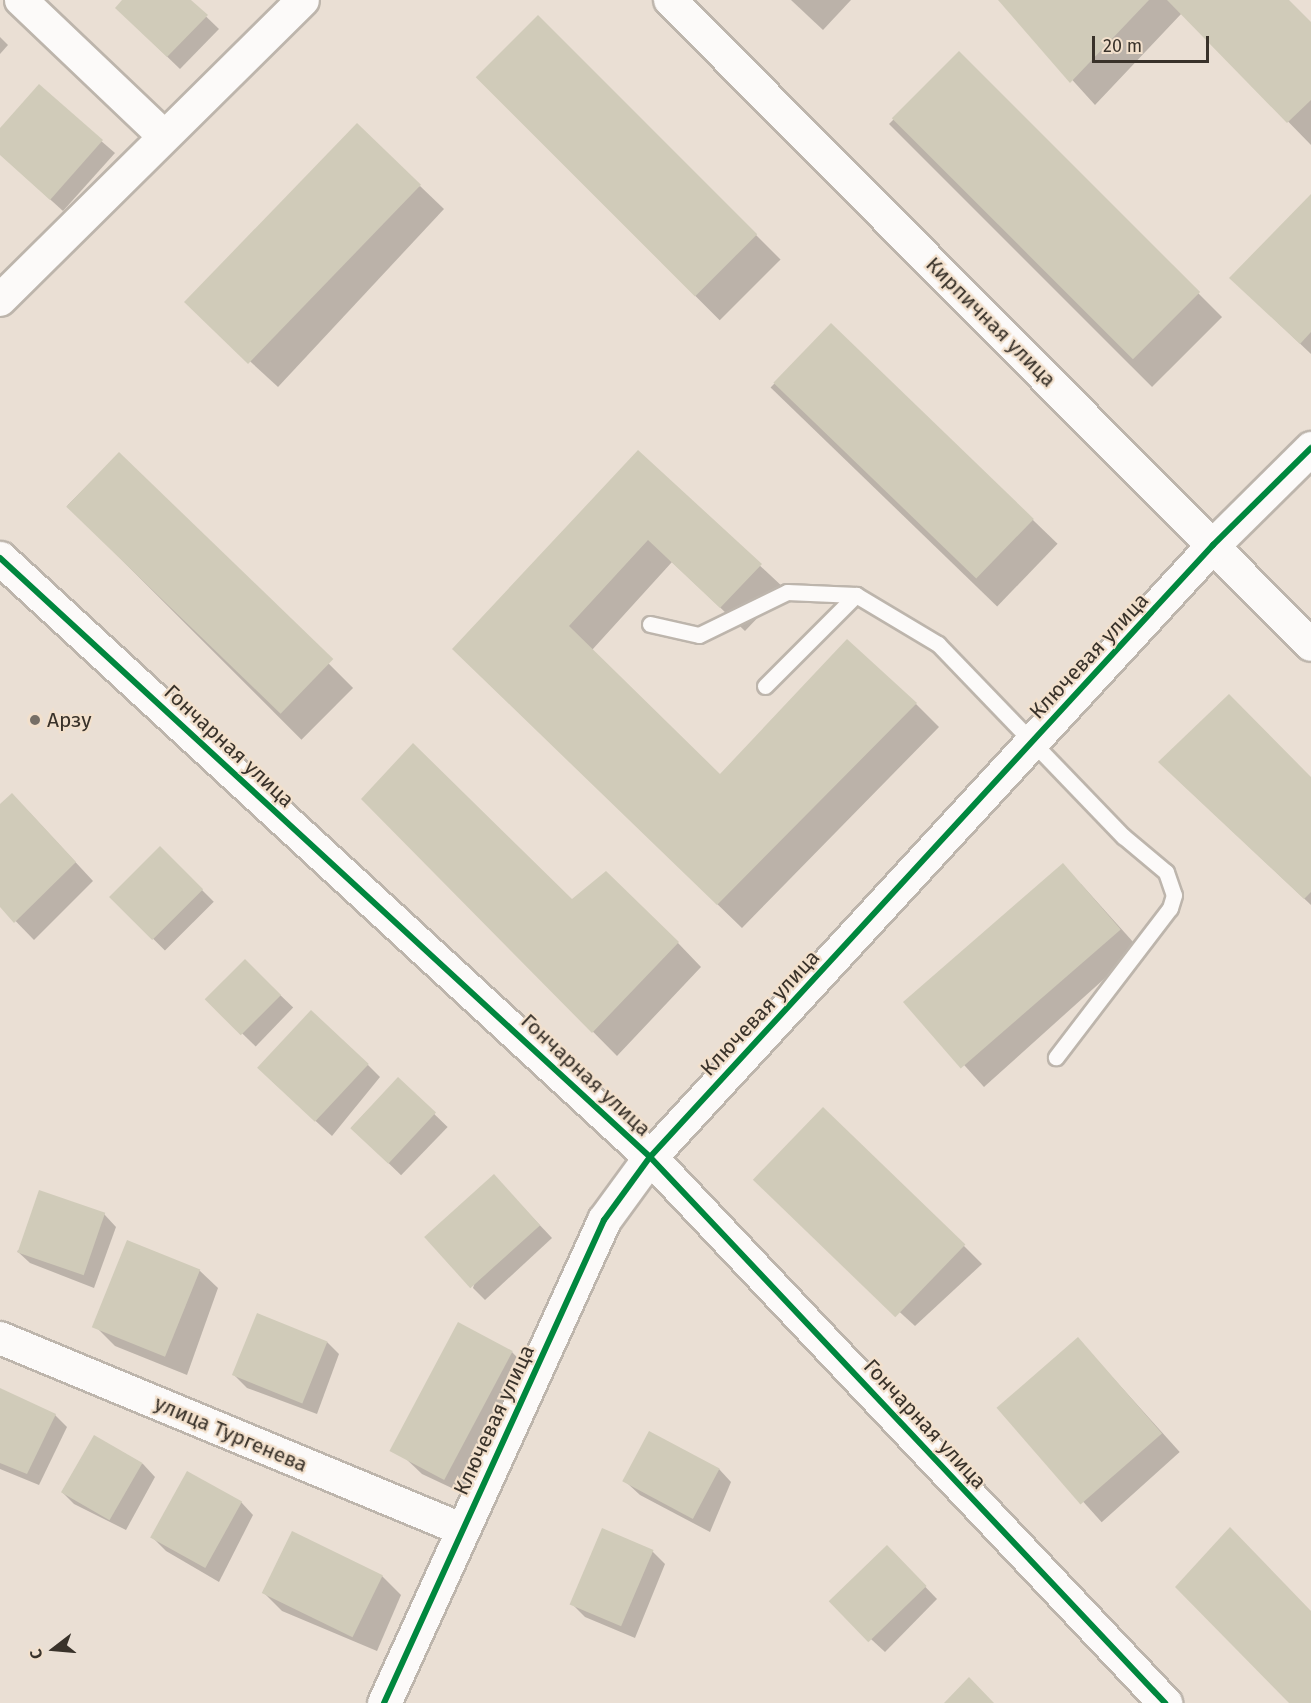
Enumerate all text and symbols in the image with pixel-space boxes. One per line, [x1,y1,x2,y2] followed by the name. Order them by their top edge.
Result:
[1095,24,1212,62] scale bar
[1103,35,1142,57] text: 20 m
[921,252,1061,392] street label: Кирпичная улица
[1024,588,1154,724] street label: Ключевая улица
[159,679,299,813] street label: Гончарная улица
[47,707,92,733] place label: Арзу
[28,713,42,727] marker: Арзу
[695,945,825,1081] street label: Ключевая улица
[516,1008,656,1142] street label: Гончарная улица
[448,1341,540,1499] street label: Ключевая улица
[858,1354,992,1494] street label: Гончарная улица
[151,1390,311,1478] street label: улица Тургенева
[24,1619,84,1679] north arrow
[26,1647,47,1661] text: С

